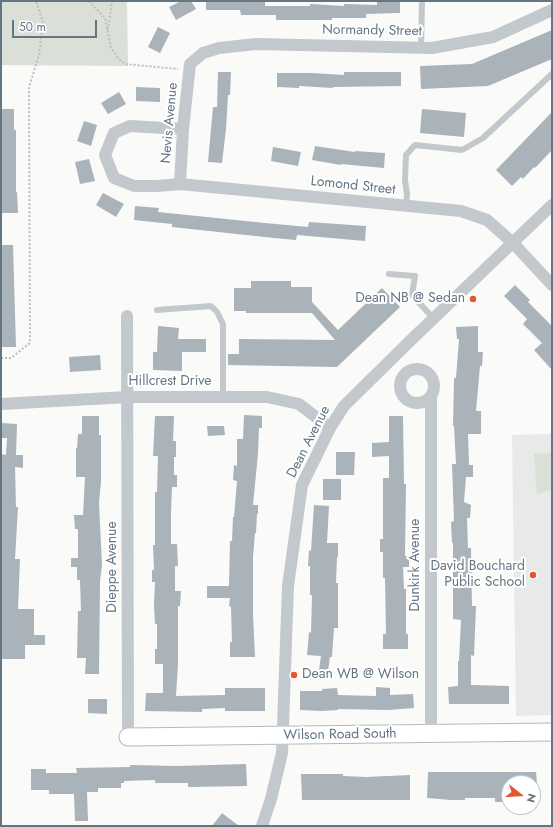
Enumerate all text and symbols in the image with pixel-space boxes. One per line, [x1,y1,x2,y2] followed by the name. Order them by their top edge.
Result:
[14,12,99,38] scale bar
[19,18,46,36] text: 50 m
[322,22,422,40] street label: Normandy Street
[158,82,182,164] street label: Nevis Avenue
[310,173,396,199] street label: Lomond Street
[355,291,465,307] place label: Dean NB @ Sedan
[468,294,478,304] marker: Dean NB @ Sedan
[129,374,211,390] street label: Hillcrest Drive
[284,403,334,481] street label: Dean Avenue
[408,519,424,611] street label: Dunkirk Avenue
[105,521,121,613] street label: Dieppe Avenue
[430,559,525,592] place label: David Bouchard Public School
[528,570,538,580] marker: David Bouchard Public School
[302,667,419,683] place label: Dean WB @ Wilson
[289,670,299,680] marker: Dean WB @ Wilson
[283,726,397,744] street label: Wilson Road South
[501,775,541,815] north arrow
[523,792,540,805] text: N

